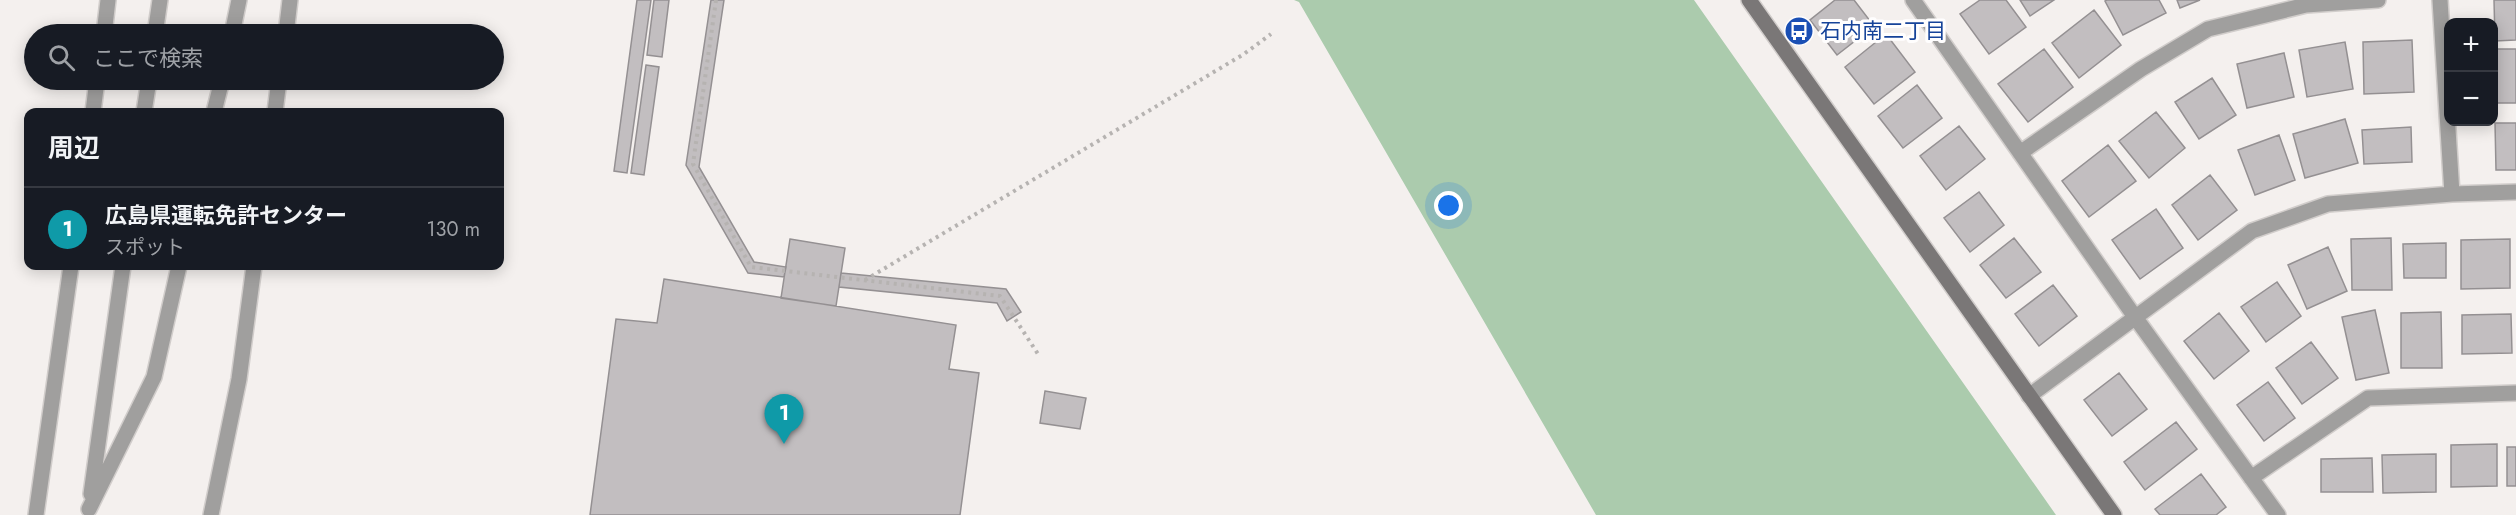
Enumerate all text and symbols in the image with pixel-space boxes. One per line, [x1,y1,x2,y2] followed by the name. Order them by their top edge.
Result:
[1783,15,1815,47] bus stop icon: 石内南二丁目
[1820,16,1946,46] place label: 石内南二丁目
[2444,18,2498,126] map controls
[2444,18,2498,72] button: +
[24,24,504,90] search box
[45,41,78,74] icon: search
[93,42,203,74] text: ここで検索
[2444,72,2498,126] button: −
[48,129,100,167] text: 周辺
[1434,191,1463,220] your location
[105,199,347,231] text: 広島県運転免許センター
[62,215,73,244] text: 1
[426,215,480,244] text: 130 m
[105,233,185,262] text: スポット
[764,394,804,444] pin: 1

